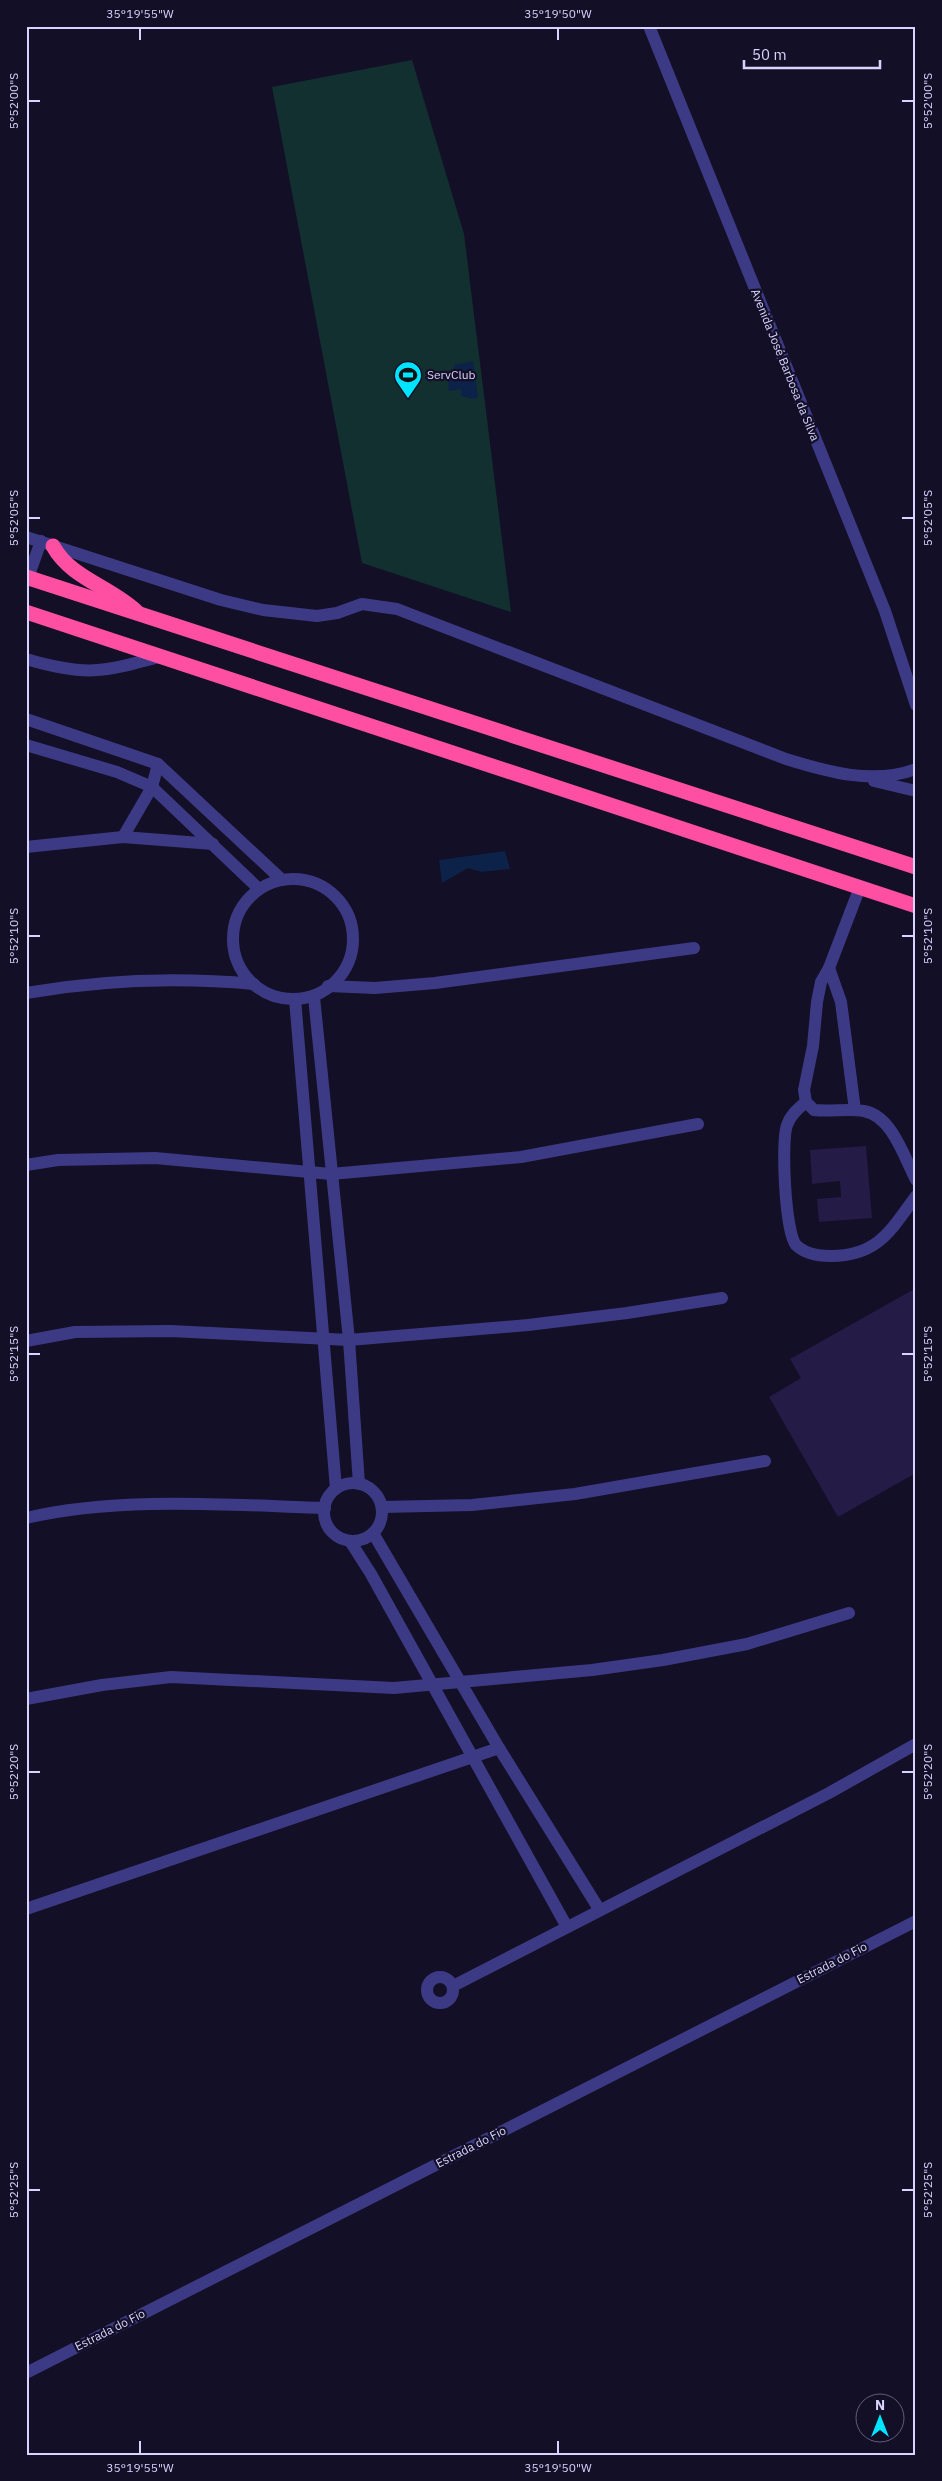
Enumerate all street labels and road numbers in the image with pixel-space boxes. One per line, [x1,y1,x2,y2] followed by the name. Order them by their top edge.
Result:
[748,286,823,444] street label: Avenida José Barbosa da Silva
[794,1938,870,1987] street label: Estrada do Fio
[433,2122,509,2171] street label: Estrada do Fio
[72,2305,148,2354] street label: Estrada do Fio

